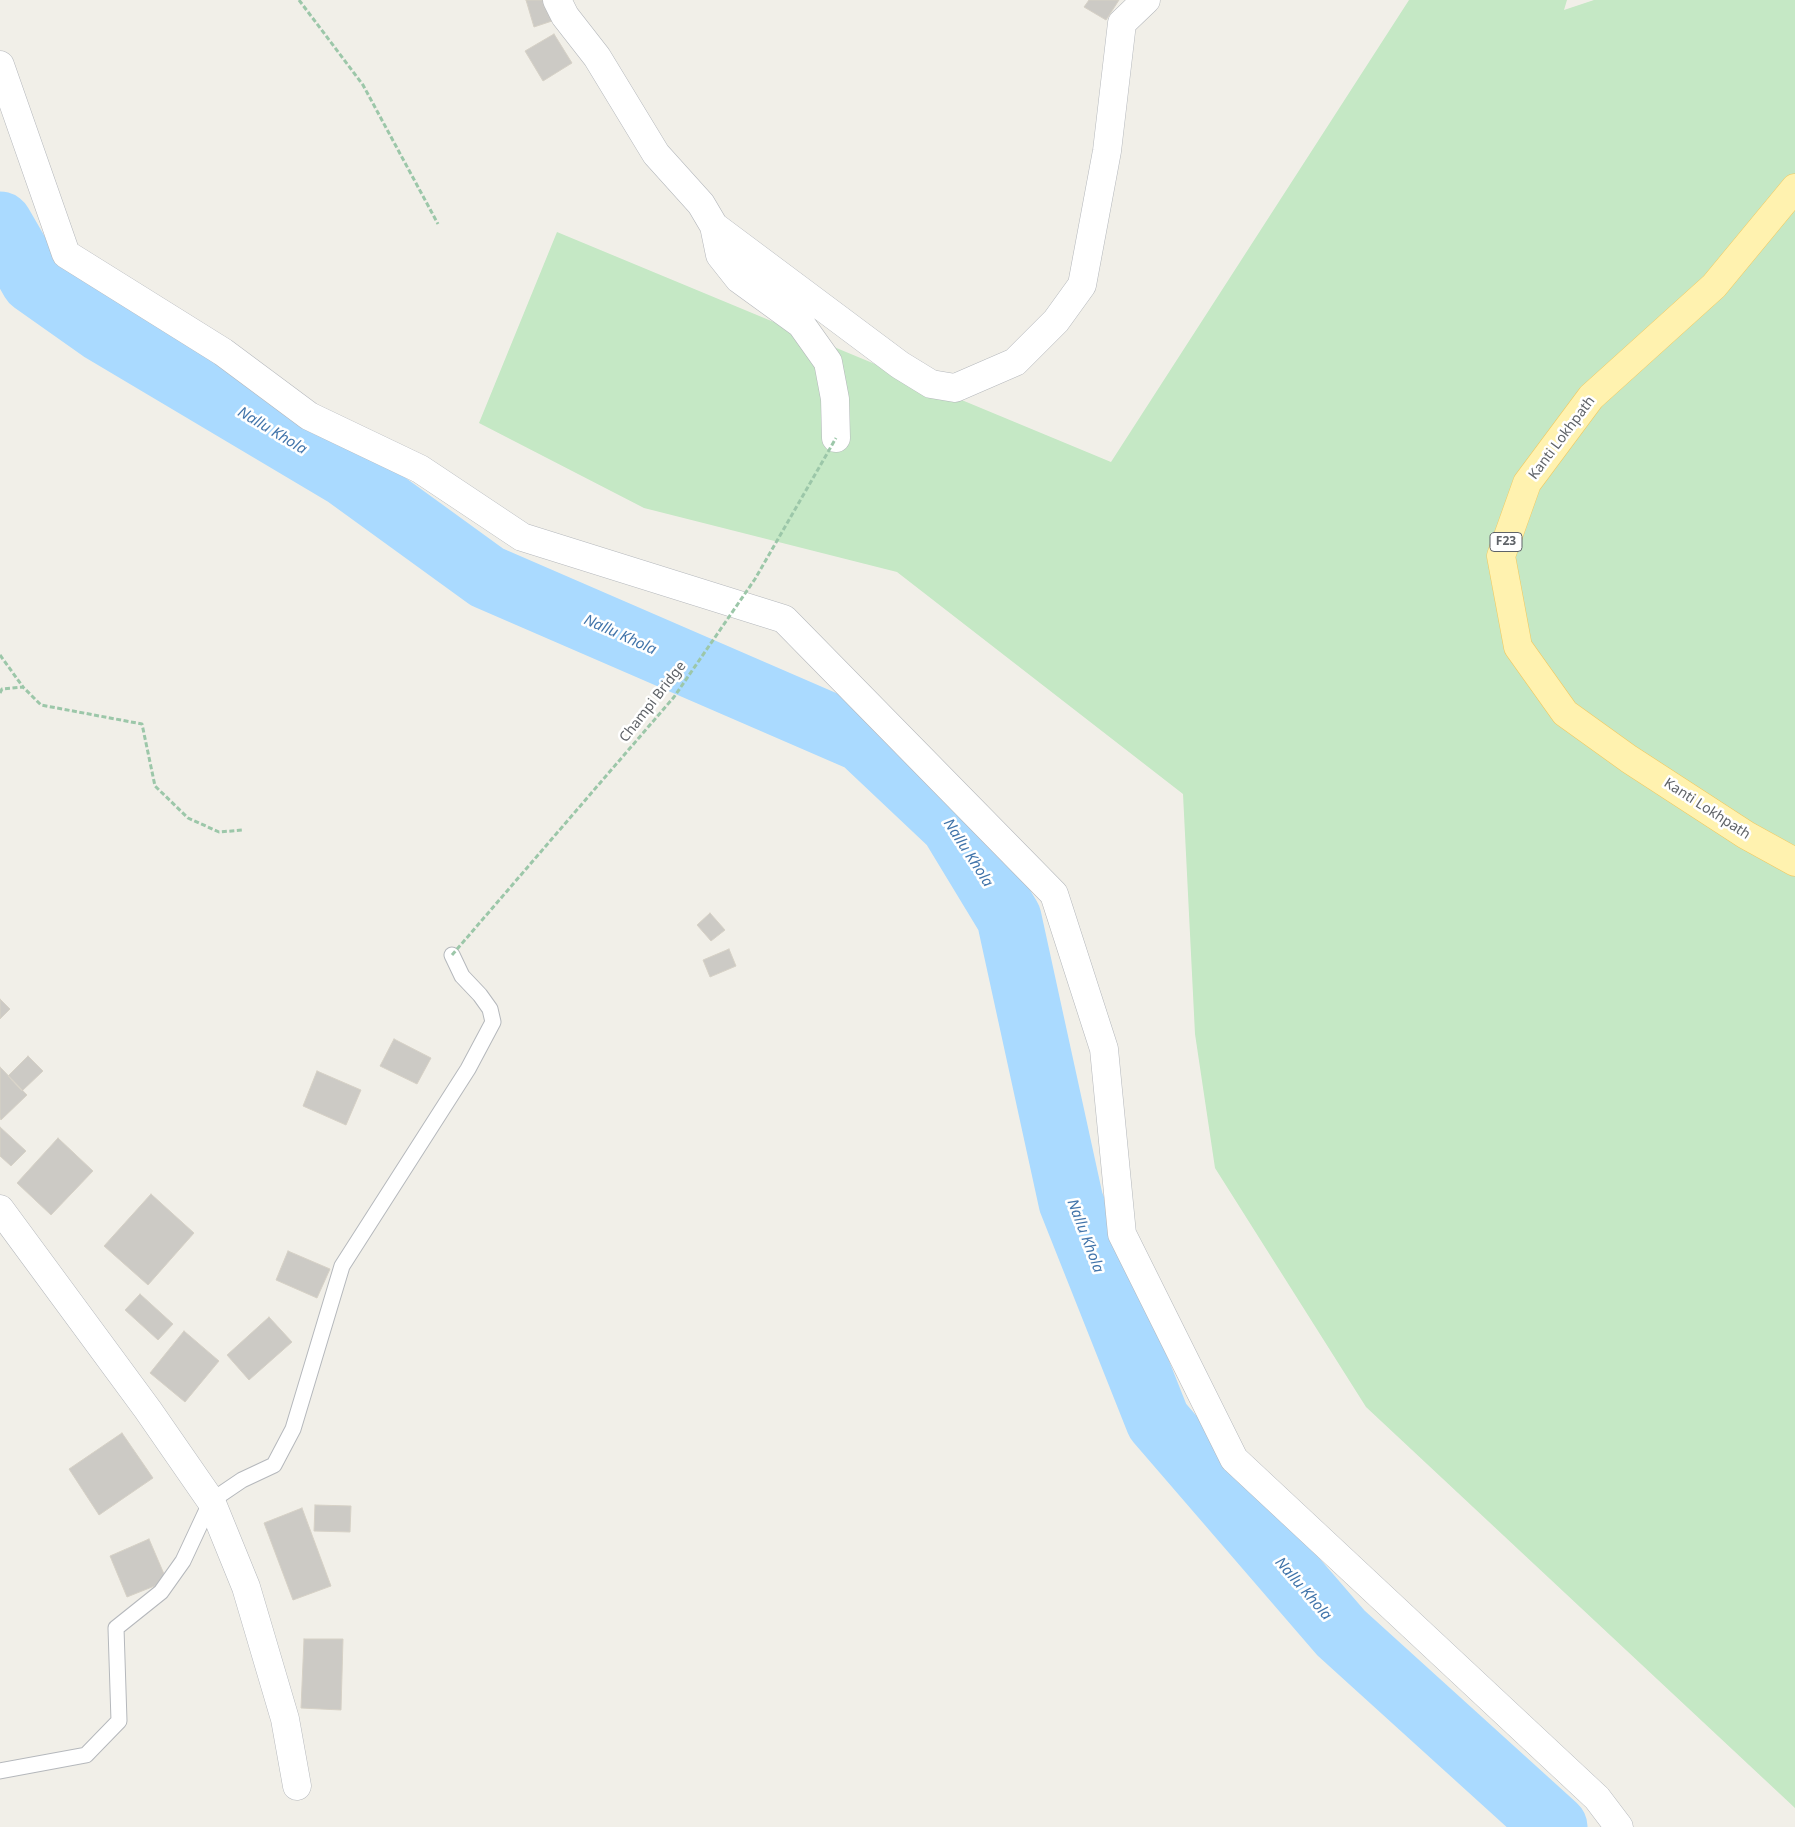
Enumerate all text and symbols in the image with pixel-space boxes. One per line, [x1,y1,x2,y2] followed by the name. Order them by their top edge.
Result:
[1525,393,1599,483] street label: Kanti Lokhpath
[234,403,310,459] water label: Nallu Khola
[1490,532,1522,552] road number: F23
[581,611,659,659] water label: Nallu Khola
[616,658,690,746] street label: Champi Bridge
[1661,775,1753,843] street label: Kanti Lokhpath
[939,816,997,890] water label: Nallu Khola
[1063,1197,1107,1275] water label: Nallu Khola
[1271,1554,1335,1624] water label: Nallu Khola

